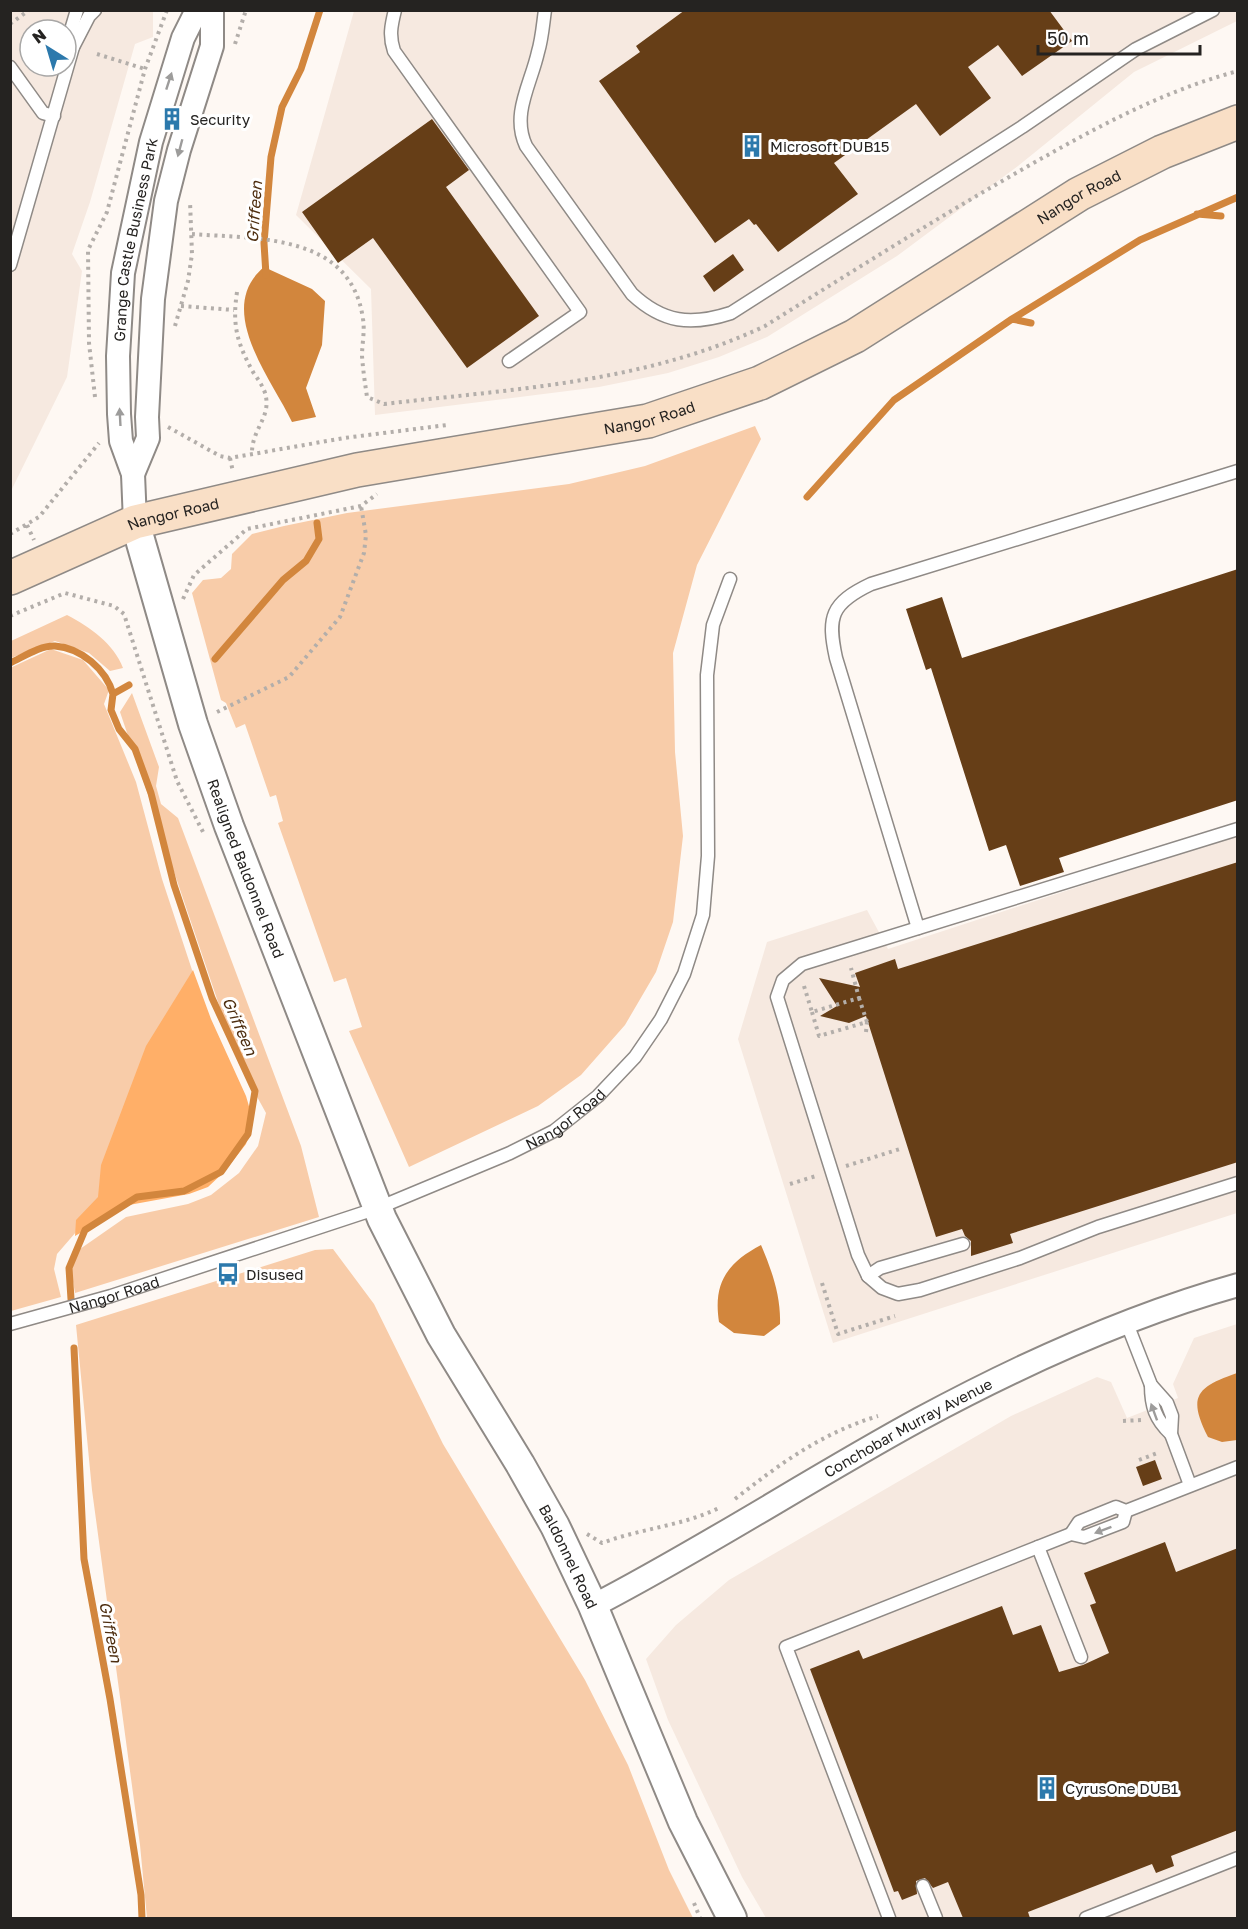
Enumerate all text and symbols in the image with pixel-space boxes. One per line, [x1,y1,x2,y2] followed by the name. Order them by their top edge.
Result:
[18,18,78,78] north arrow
[1038,18,1200,56] scale bar
[28,24,50,48] text: N
[1047,27,1089,49] text: 50 m
[165,72,174,90] one-way arrow
[159,106,185,132] building icon: Security
[190,110,251,128] place label: Security
[739,133,765,159] building icon: Microsoft DUB15
[110,136,161,342] street label: Grange Castle Business Park
[770,137,889,155] place label: Microsoft DUB15
[174,139,184,157] one-way arrow
[1033,165,1124,228] street label: Nangor Road
[242,179,266,244] water label: Griffeen
[602,397,697,437] street label: Nangor Road
[115,408,124,427] one-way arrow
[124,494,221,533] street label: Nangor Road
[204,776,288,960] street label: Realigned Baldonnel Road
[218,994,262,1059] water label: Griffeen
[522,1085,609,1153] street label: Nangor Road
[215,1261,241,1287] bus stop icon: Disused
[246,1265,303,1283] place label: Disused
[66,1272,161,1316] street label: Nangor Road
[820,1374,995,1481] street label: Conchobar Murray Avenue
[1149,1403,1159,1421] one-way arrow
[536,1501,602,1611] street label: Baldonnel Road
[1093,1525,1111,1535] one-way arrow
[95,1600,127,1665] water label: Griffeen
[1034,1775,1060,1801] building icon: CyrusOne DUB1
[1065,1779,1178,1797] place label: CyrusOne DUB1

